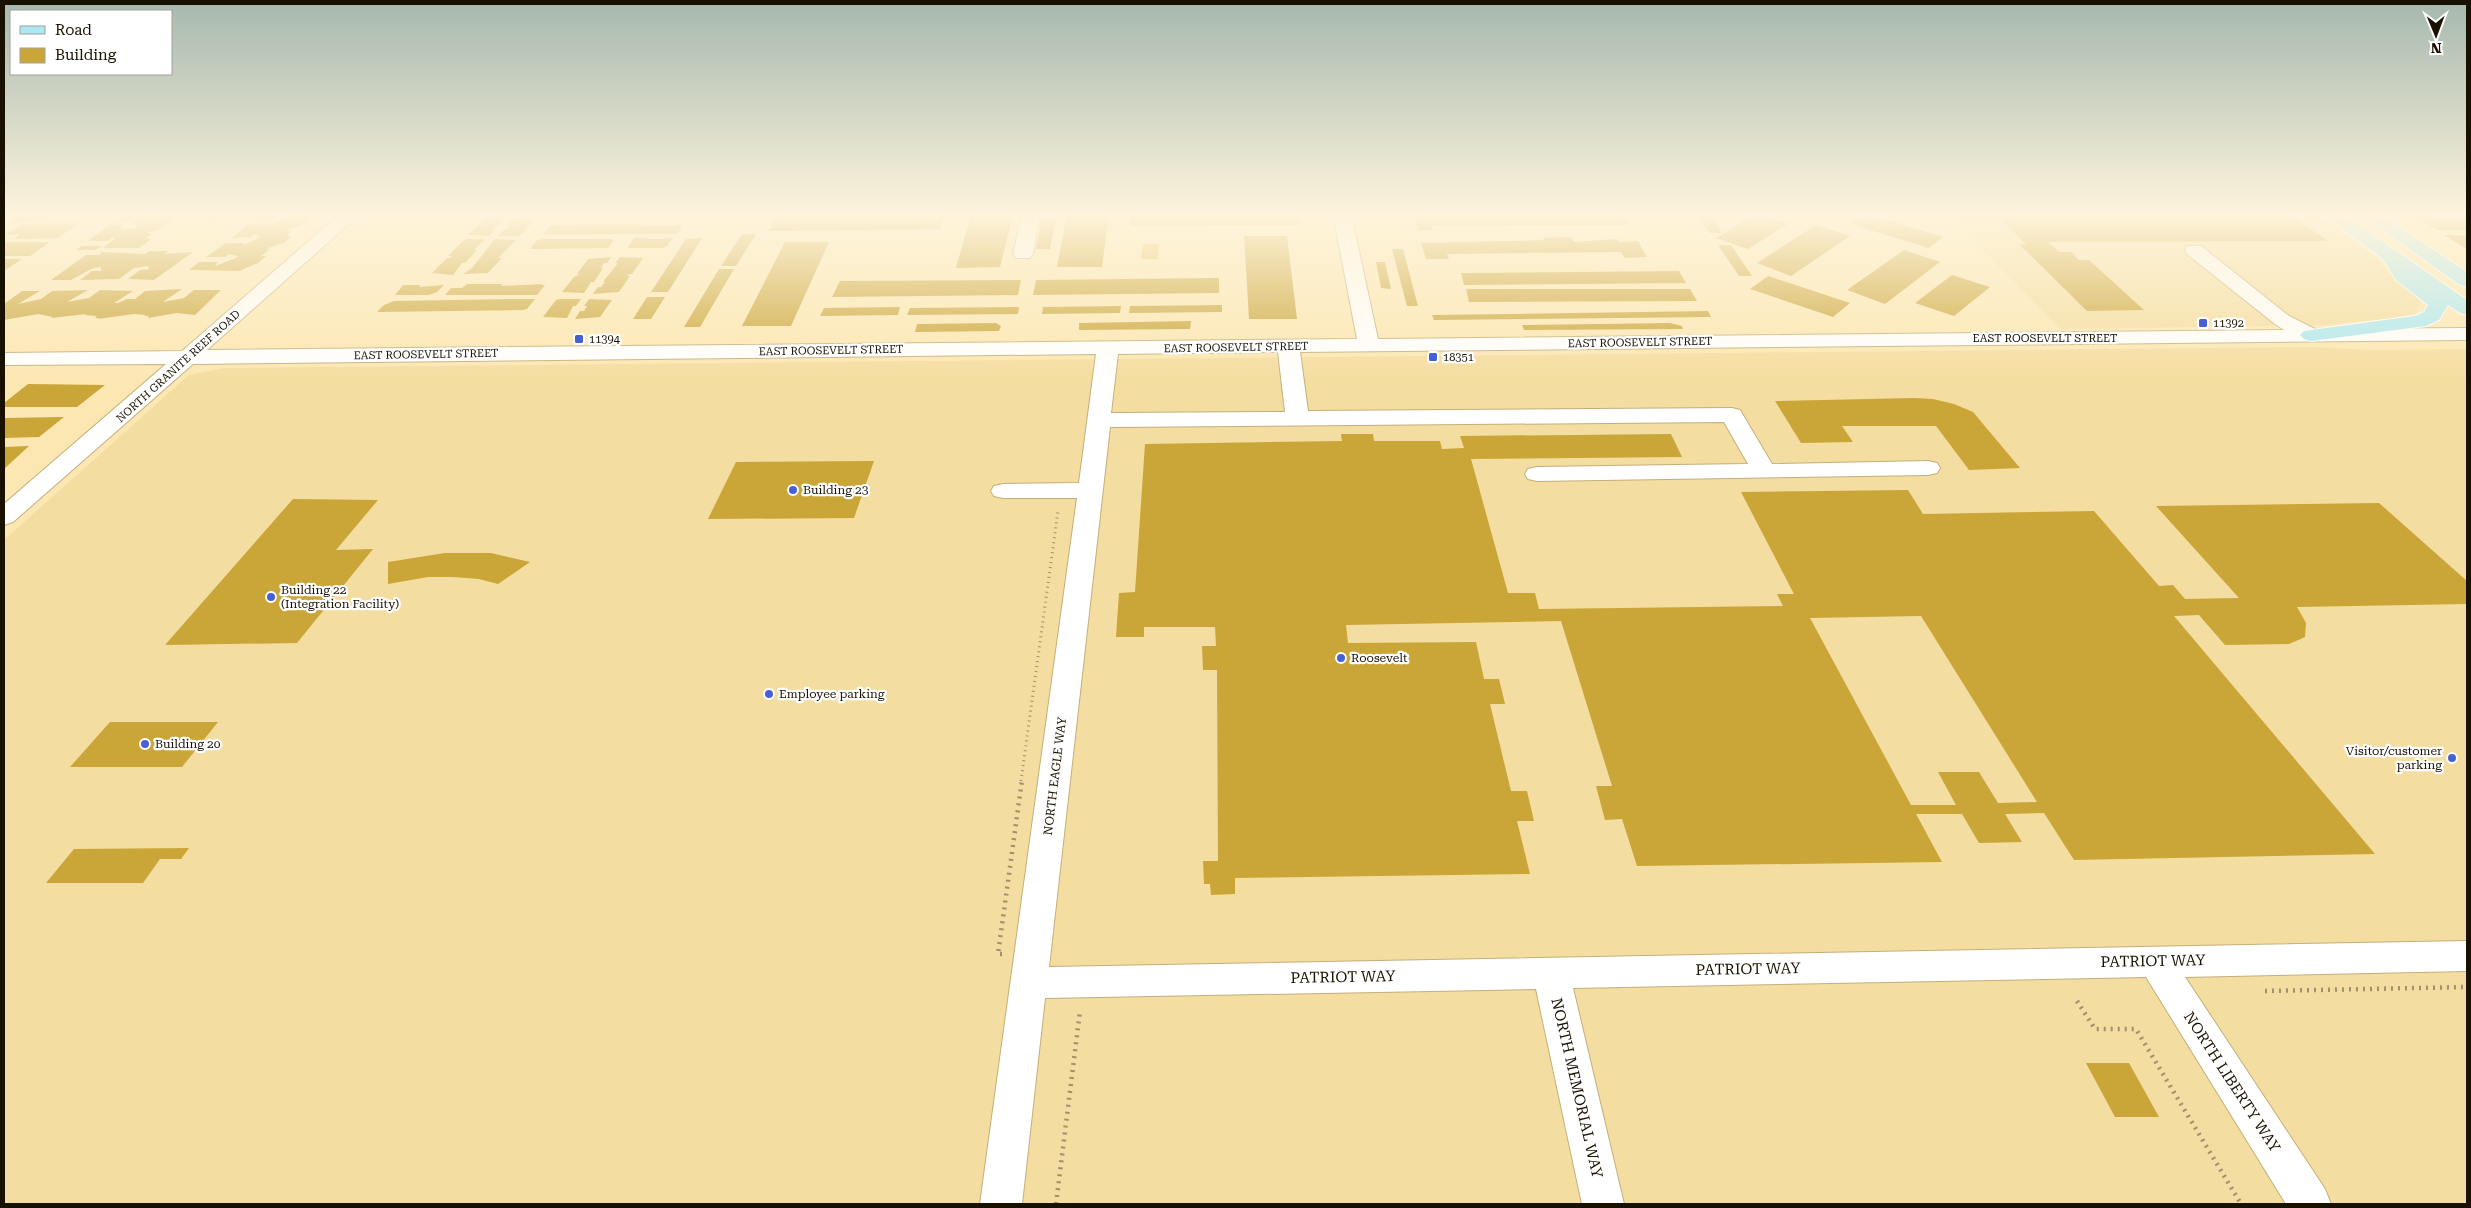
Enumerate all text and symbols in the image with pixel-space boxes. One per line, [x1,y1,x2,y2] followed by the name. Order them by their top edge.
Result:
[10,10,172,75] legend
[2411,10,2461,60] north arrow
[55,21,92,39] text: Road
[2430,40,2442,56] text: N
[55,46,117,64] text: Building
[114,307,243,425] street label: NORTH GRANITE REEF ROAD
[2197,317,2209,329] marker: 11392
[2213,317,2244,330] place label: 11392
[1973,332,2117,345] street label: EAST ROOSEVELT STREET
[573,333,585,345] marker: 11394
[589,333,621,346] place label: 11394
[1568,335,1713,350] street label: EAST ROOSEVELT STREET
[1164,340,1309,355] street label: EAST ROOSEVELT STREET
[759,343,904,358] street label: EAST ROOSEVELT STREET
[354,347,499,362] street label: EAST ROOSEVELT STREET
[1427,351,1439,363] marker: 18351
[1443,351,1474,364] place label: 18351
[803,483,869,497] place label: Building 23
[787,484,799,496] marker: Building 23
[281,583,399,611] place label: Building 22 (Integration Facility)
[265,591,277,603] marker: Building 22 (Integration Facility)
[1351,651,1408,665] place label: Roosevelt
[1335,652,1347,664] marker: Roosevelt
[779,687,885,701] place label: Employee parking
[763,688,775,700] marker: Employee parking
[1041,715,1069,836] street label: NORTH EAGLE WAY
[155,737,221,751] place label: Building 20
[139,738,151,750] marker: Building 20
[2346,744,2442,772] place label: Visitor/customer parking
[2446,752,2458,764] marker: Visitor/customer parking
[2100,951,2206,971] street label: PATRIOT WAY
[1695,959,1801,979] street label: PATRIOT WAY
[1290,967,1396,987] street label: PATRIOT WAY
[1547,996,1607,1181] street label: NORTH MEMORIAL WAY
[2180,1008,2285,1156] street label: NORTH LIBERTY WAY

